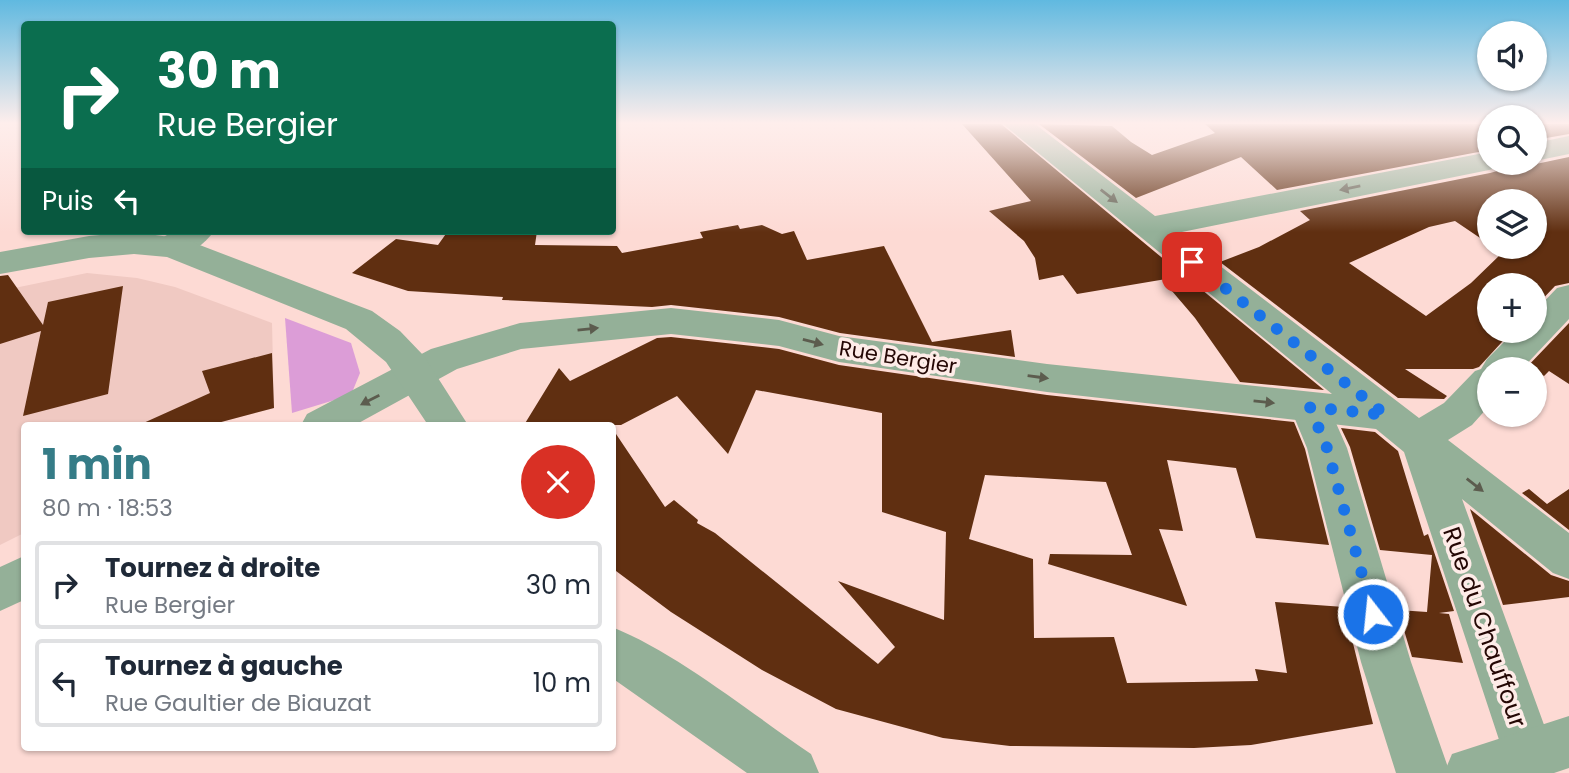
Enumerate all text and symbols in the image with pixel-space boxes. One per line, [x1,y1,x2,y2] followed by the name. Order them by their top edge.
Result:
[1477,21,1547,427] map controls
[1477,21,1547,91] button: sound
[157,37,281,105] text: 30 m
[42,49,133,140] icon: right
[157,102,338,147] text: Rue Bergier
[1477,105,1547,175] button: search
[108,182,146,220] icon: left
[42,183,94,219] text: Puis
[1339,183,1361,194] one-way arrow
[1099,189,1117,204] one-way arrow
[1477,189,1547,259] button: layers
[1162,232,1222,292] pin
[1173,243,1211,281] icon: arrive
[1477,273,1547,343] button: +
[577,323,599,334] one-way arrow
[837,333,959,381] street label: Rue Bergier
[802,337,824,348] one-way arrow
[1477,357,1547,427] button: −
[1027,372,1049,383] one-way arrow
[360,395,380,406] one-way arrow
[1253,397,1275,408] one-way arrow
[42,435,152,494] text: 1 min
[521,445,595,519] button: close
[1466,477,1483,492] one-way arrow
[42,492,173,524] text: 80 m · 18:53
[1435,522,1535,732] street label: Rue du Chauffour
[105,550,320,586] text: Tournez à droite
[46,566,84,604] icon: right
[526,567,591,603] text: 30 m
[1336,577,1410,651] position arrow
[105,589,235,621] text: Rue Bergier
[105,648,343,684] text: Tournez à gauche
[46,664,84,702] icon: left
[533,665,591,701] text: 10 m
[105,687,371,719] text: Rue Gaultier de Biauzat

